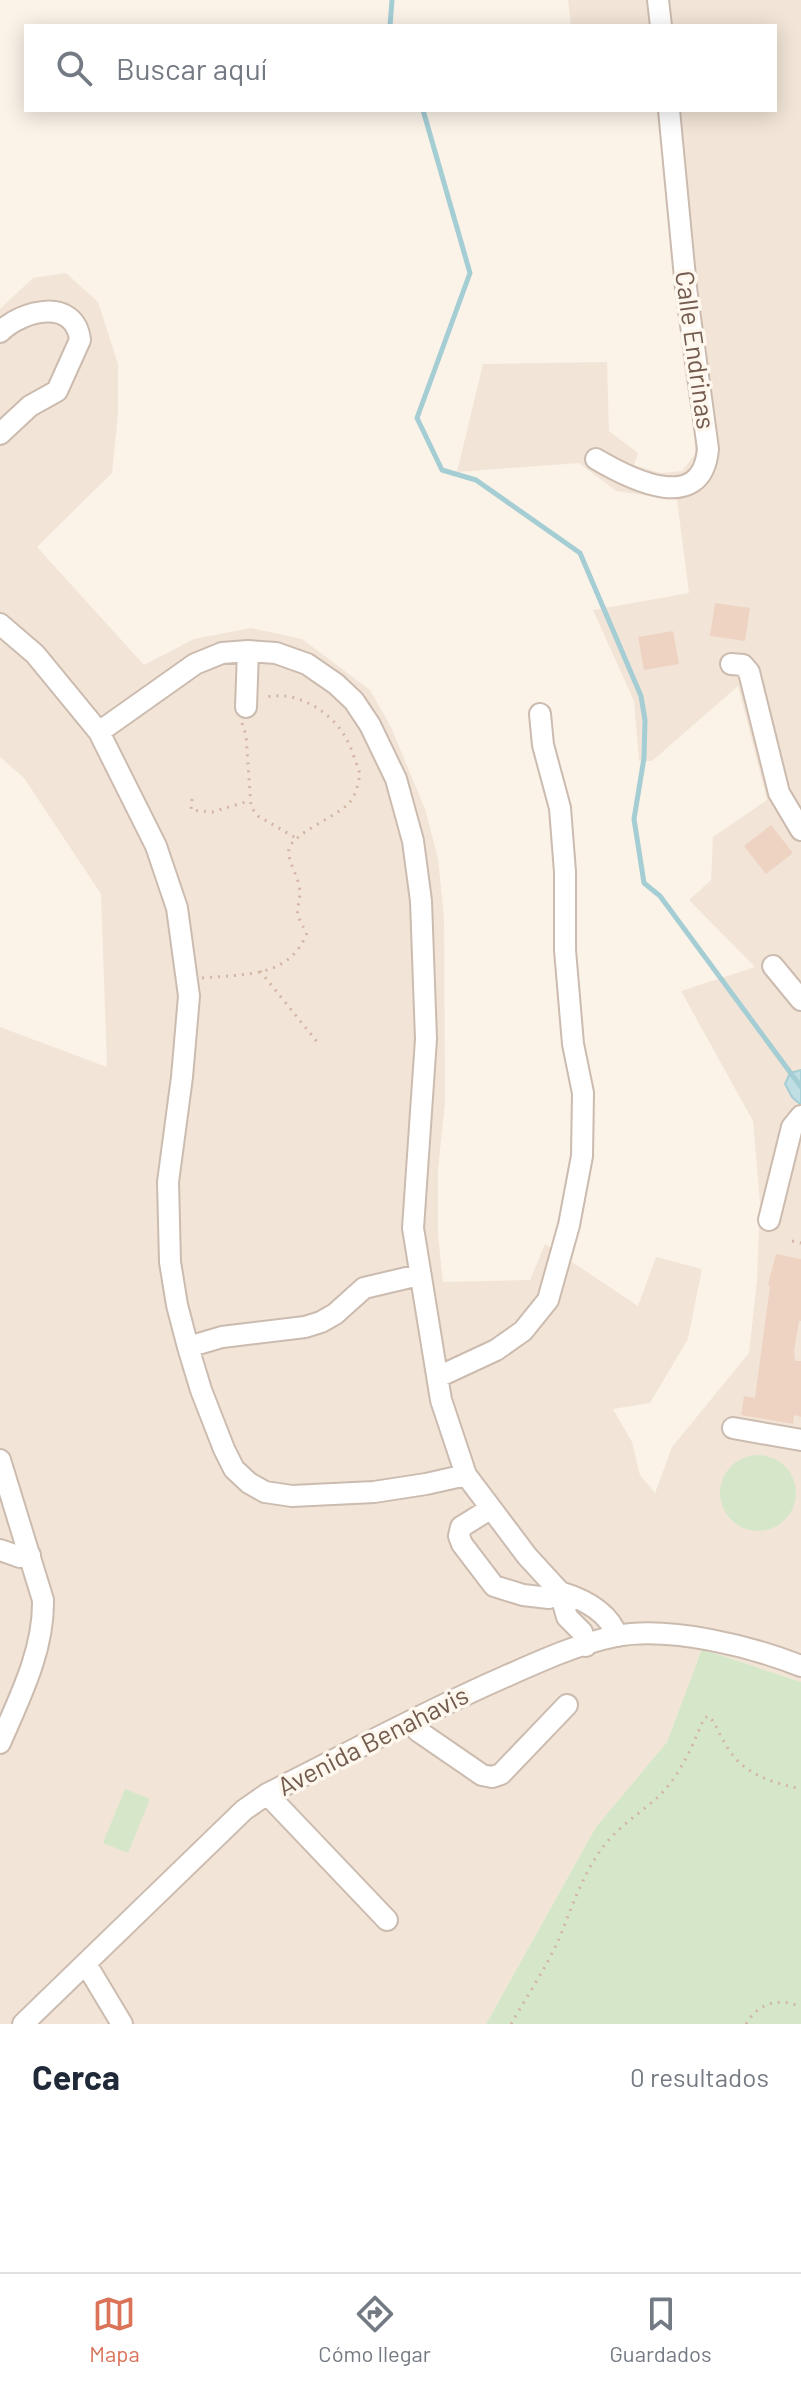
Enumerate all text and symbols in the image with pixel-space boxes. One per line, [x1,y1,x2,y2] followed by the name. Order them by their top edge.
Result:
[24,24,777,112] search box
[52,46,96,90] icon: search
[116,50,267,86] text: Buscar aquí
[670,269,723,431] street label: Calle Endrinas
[272,1678,473,1801] street label: Avenida Benahavis
[32,2056,120,2097] text: Cerca
[630,2061,769,2092] text: 0 resultados
[89,2292,140,2366] tab: Mapa
[318,2292,431,2366] tab: Cómo llegar
[609,2292,712,2366] tab: Guardados

